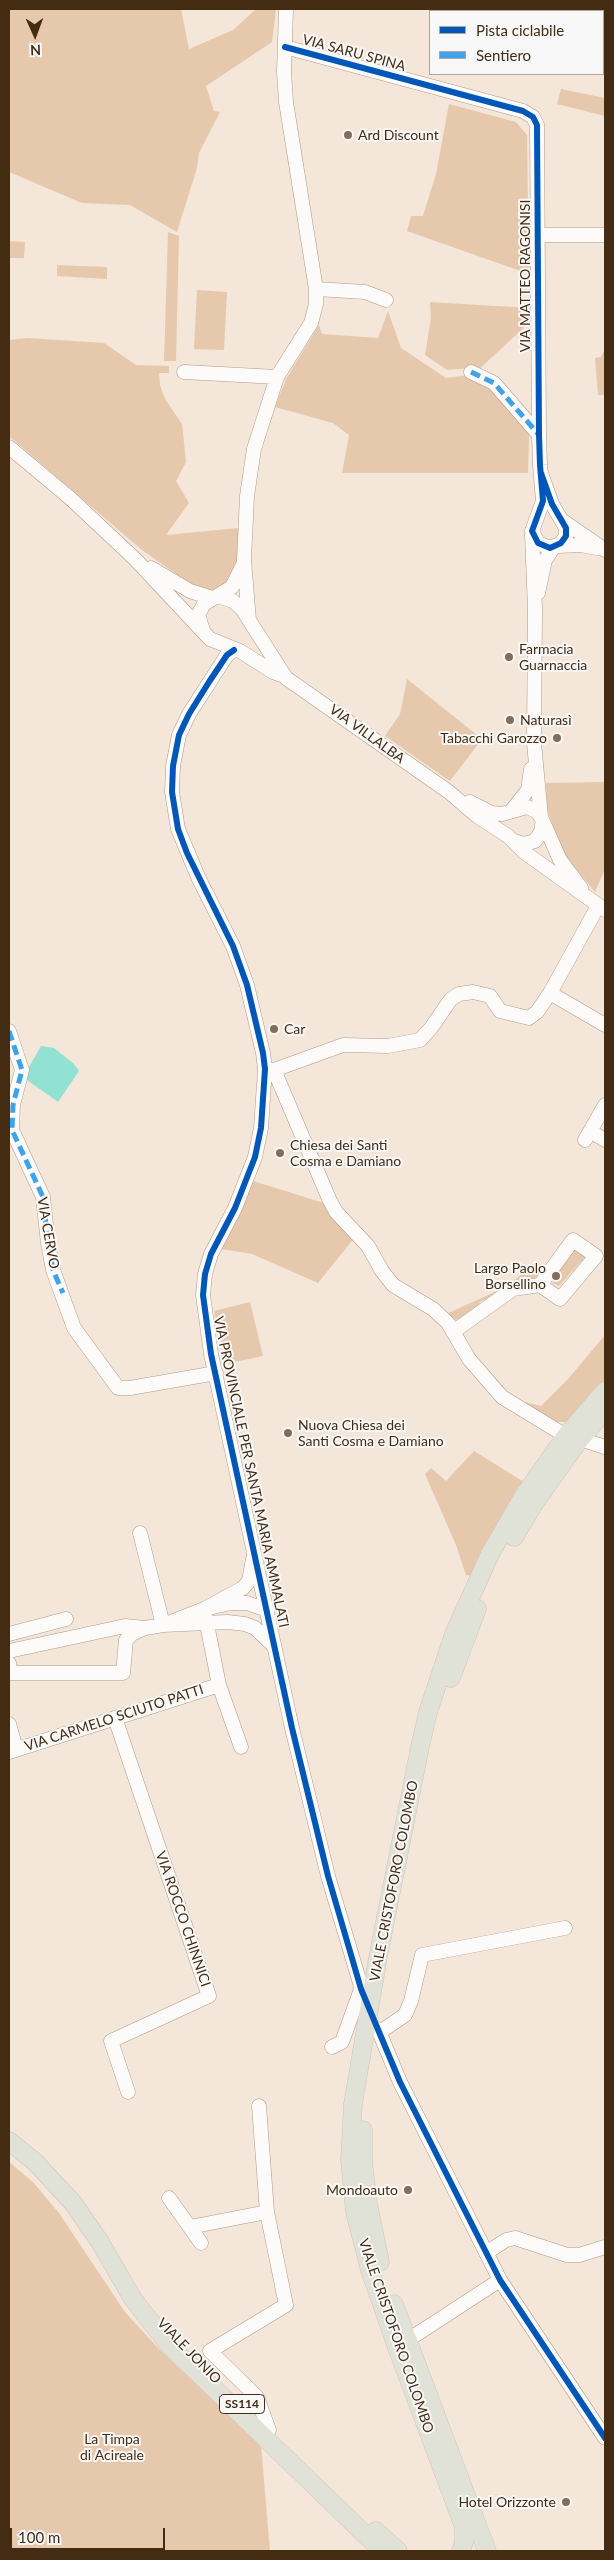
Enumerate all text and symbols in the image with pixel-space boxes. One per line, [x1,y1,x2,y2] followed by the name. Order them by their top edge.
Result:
[10,10,60,60] north arrow
[429,10,604,75] legend
[476,21,564,39] text: Pista ciclabile
[301,31,407,75] street label: VIA SARU SPINA
[30,42,41,59] text: N
[476,46,531,64] text: Sentiero
[358,127,439,143] place label: Ard Discount
[342,129,354,141] marker: Ard Discount
[517,200,533,352] street label: VIA MATTEO RAGONISI
[519,641,587,674] place label: Farmacia Guarnaccia
[503,651,515,663] marker: Farmacia Guarnaccia
[326,701,408,767] street label: VIA VILLALBA
[520,712,572,728] place label: Naturasì
[504,714,516,726] marker: Naturasì
[440,730,547,746] place label: Tabacchi Garozzo
[551,732,563,744] marker: Tabacchi Garozzo
[284,1021,305,1037] place label: Car
[268,1023,280,1035] marker: Car
[290,1137,401,1170] place label: Chiesa dei Santi Cosma e Damiano
[274,1147,286,1159] marker: Chiesa dei Santi Cosma e Damiano
[33,1196,63,1270] street label: VIA CERVO
[474,1260,546,1292] place label: Largo Paolo Borsellino
[550,1270,562,1282] marker: Largo Paolo Borsellino
[210,1315,292,1629] street label: VIA PROVINCIALE PER SANTA MARIA AMMALATI
[298,1417,444,1450] place label: Nuova Chiesa dei Santi Cosma e Damiano
[282,1427,294,1439] marker: Nuova Chiesa dei Santi Cosma e Damiano
[22,1681,206,1755] street label: VIA CARMELO SCIUTO PATTI
[366,1779,422,1983] street label: VIALE CRISTOFORO COLOMBO
[152,1849,214,1989] street label: VIA ROCCO CHINNICI
[326,2182,398,2198] place label: Mondoauto
[402,2184,414,2196] marker: Mondoauto
[355,2237,437,2435] street label: VIALE CRISTOFORO COLOMBO
[154,2315,224,2387] street label: VIALE JONIO
[220,2394,264,2414] road number: SS114
[80,2431,144,2464] park label: La Timpa di Acireale
[458,2494,556,2510] place label: Hotel Orizzonte
[560,2496,572,2508] marker: Hotel Orizzonte
[12,2518,168,2550] scale bar
[18,2528,60,2546] text: 100 m

